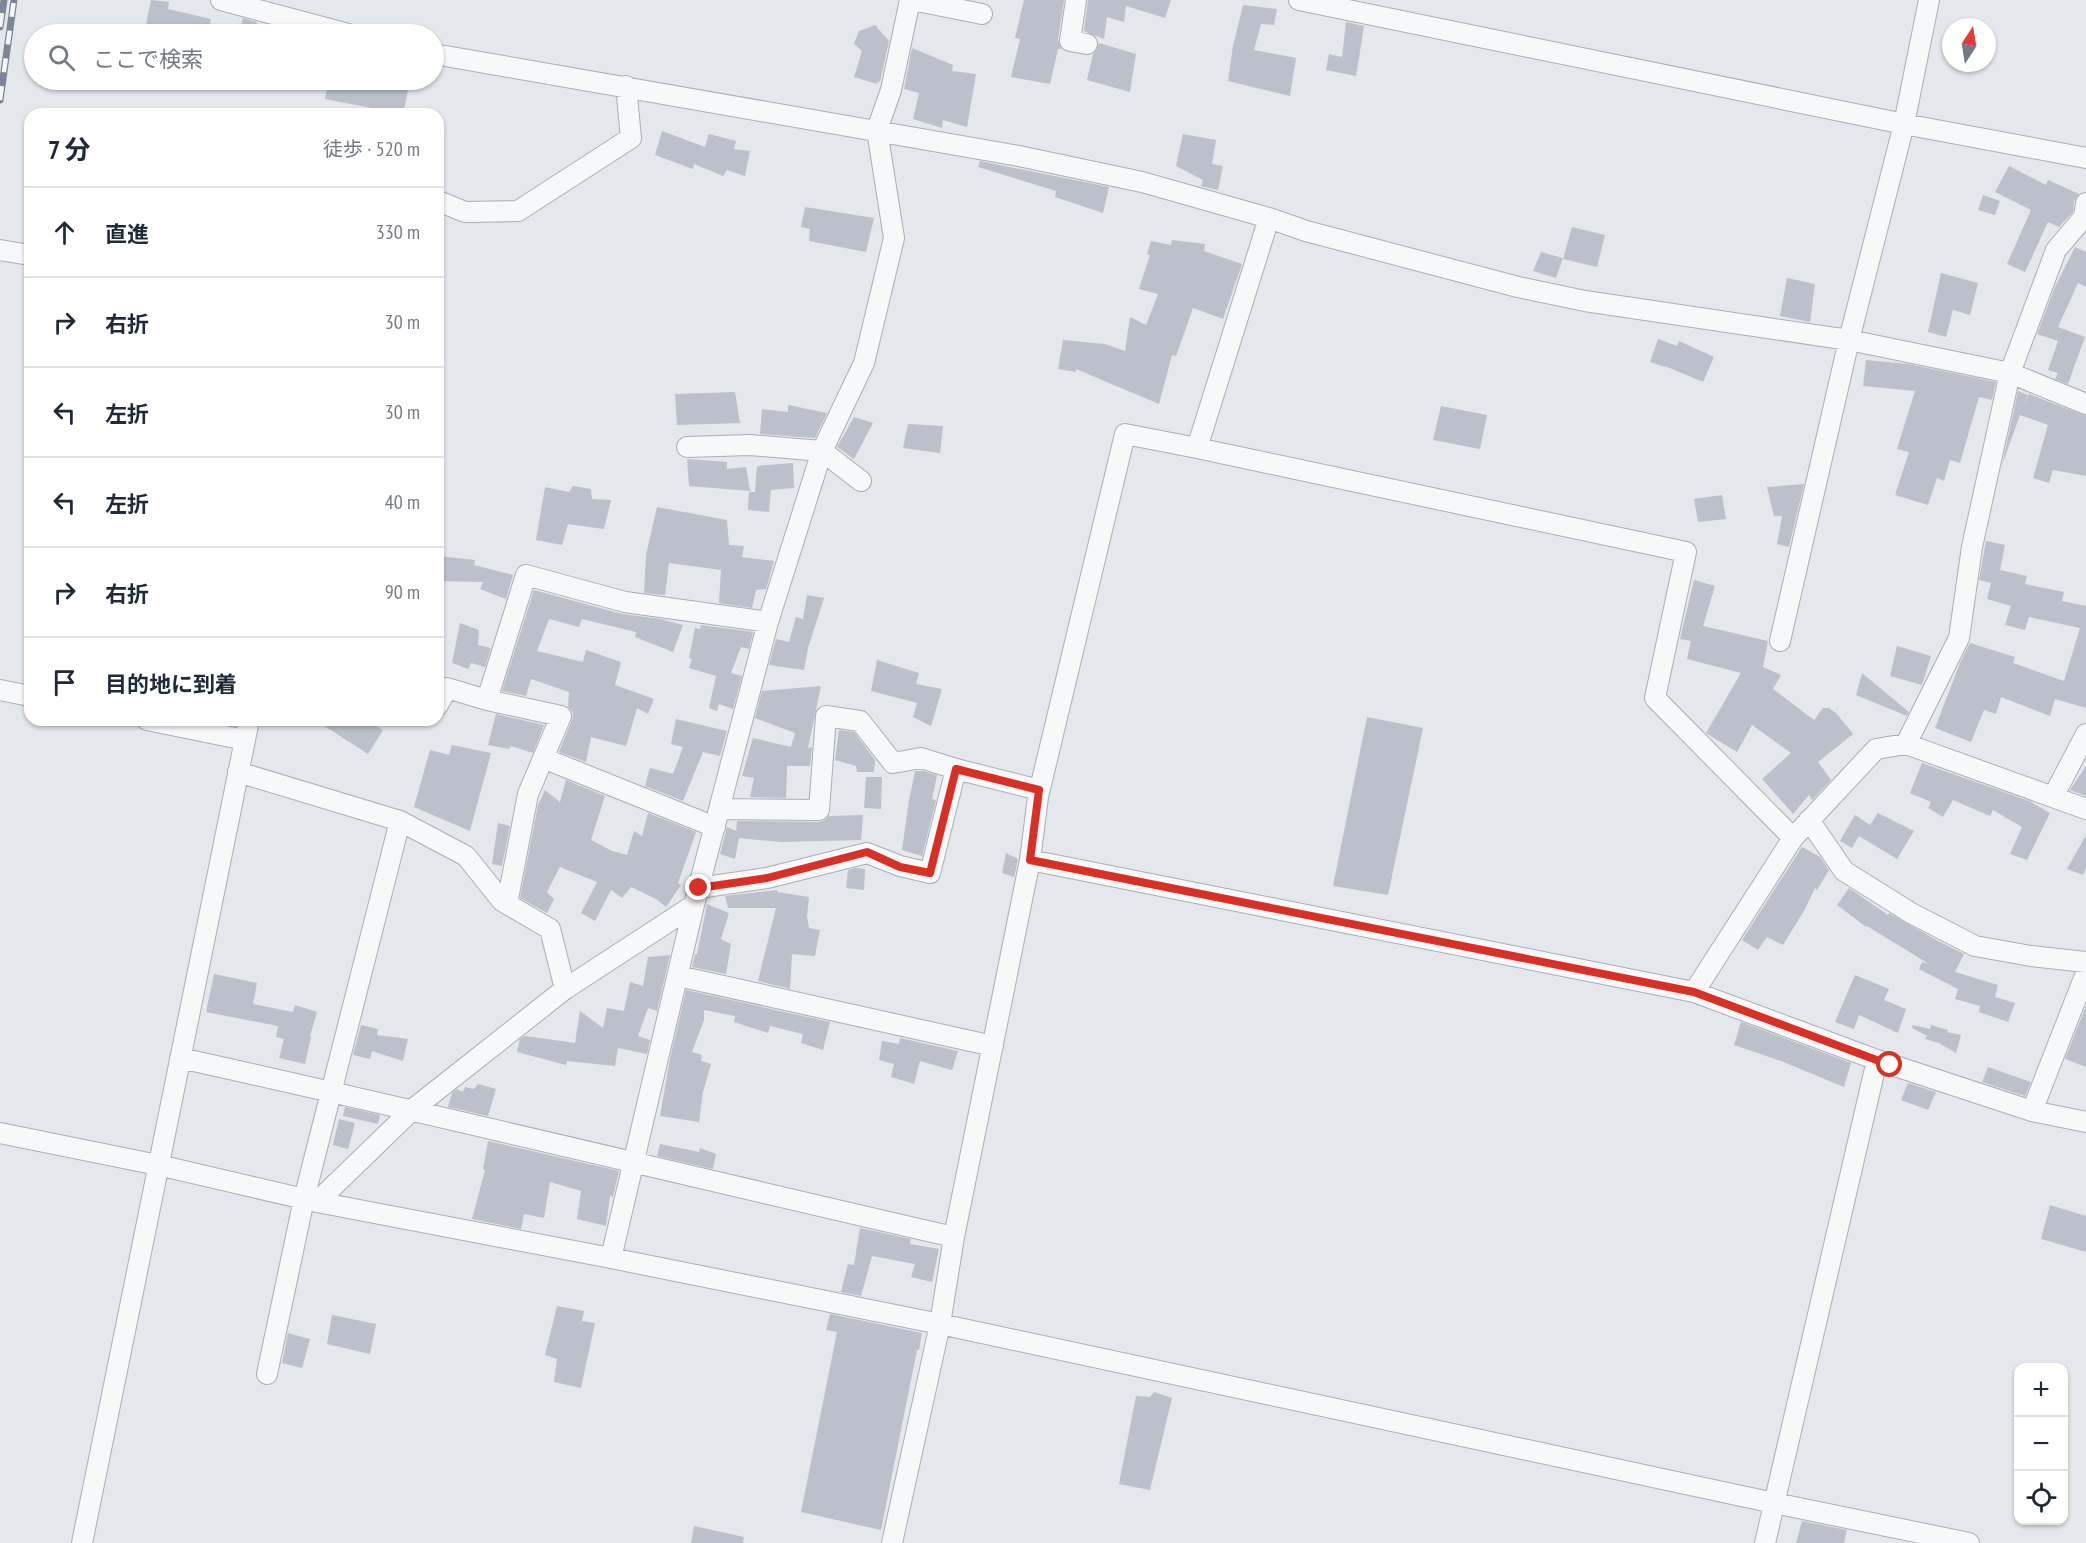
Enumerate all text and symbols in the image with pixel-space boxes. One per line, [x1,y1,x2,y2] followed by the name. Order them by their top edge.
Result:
[1942,18,1996,72] north arrow
[24,24,444,90] search box
[45,41,78,74] icon: search
[93,45,203,73] text: ここで検索
[48,133,91,166] text: 7 分
[323,136,420,162] text: 徒歩 · 520 m
[48,216,81,249] icon: ahead
[376,219,420,245] text: 330 m
[105,220,149,248] text: 直進
[48,306,81,339] icon: right
[385,309,420,335] text: 30 m
[105,310,149,338] text: 右折
[48,396,81,429] icon: left
[385,399,420,425] text: 30 m
[105,400,149,428] text: 左折
[48,486,81,519] icon: left
[385,489,420,515] text: 40 m
[105,490,149,518] text: 左折
[48,576,81,609] icon: right
[385,579,420,605] text: 90 m
[105,580,149,608] text: 右折
[48,666,81,699] icon: arrive
[105,670,237,698] text: 目的地に到着
[685,874,711,900] route end
[1876,1051,1902,1077] route start
[2014,1363,2068,1525] map controls
[2014,1363,2068,1417] button: +
[2014,1417,2068,1471] button: −
[2014,1471,2068,1525] button: locate

